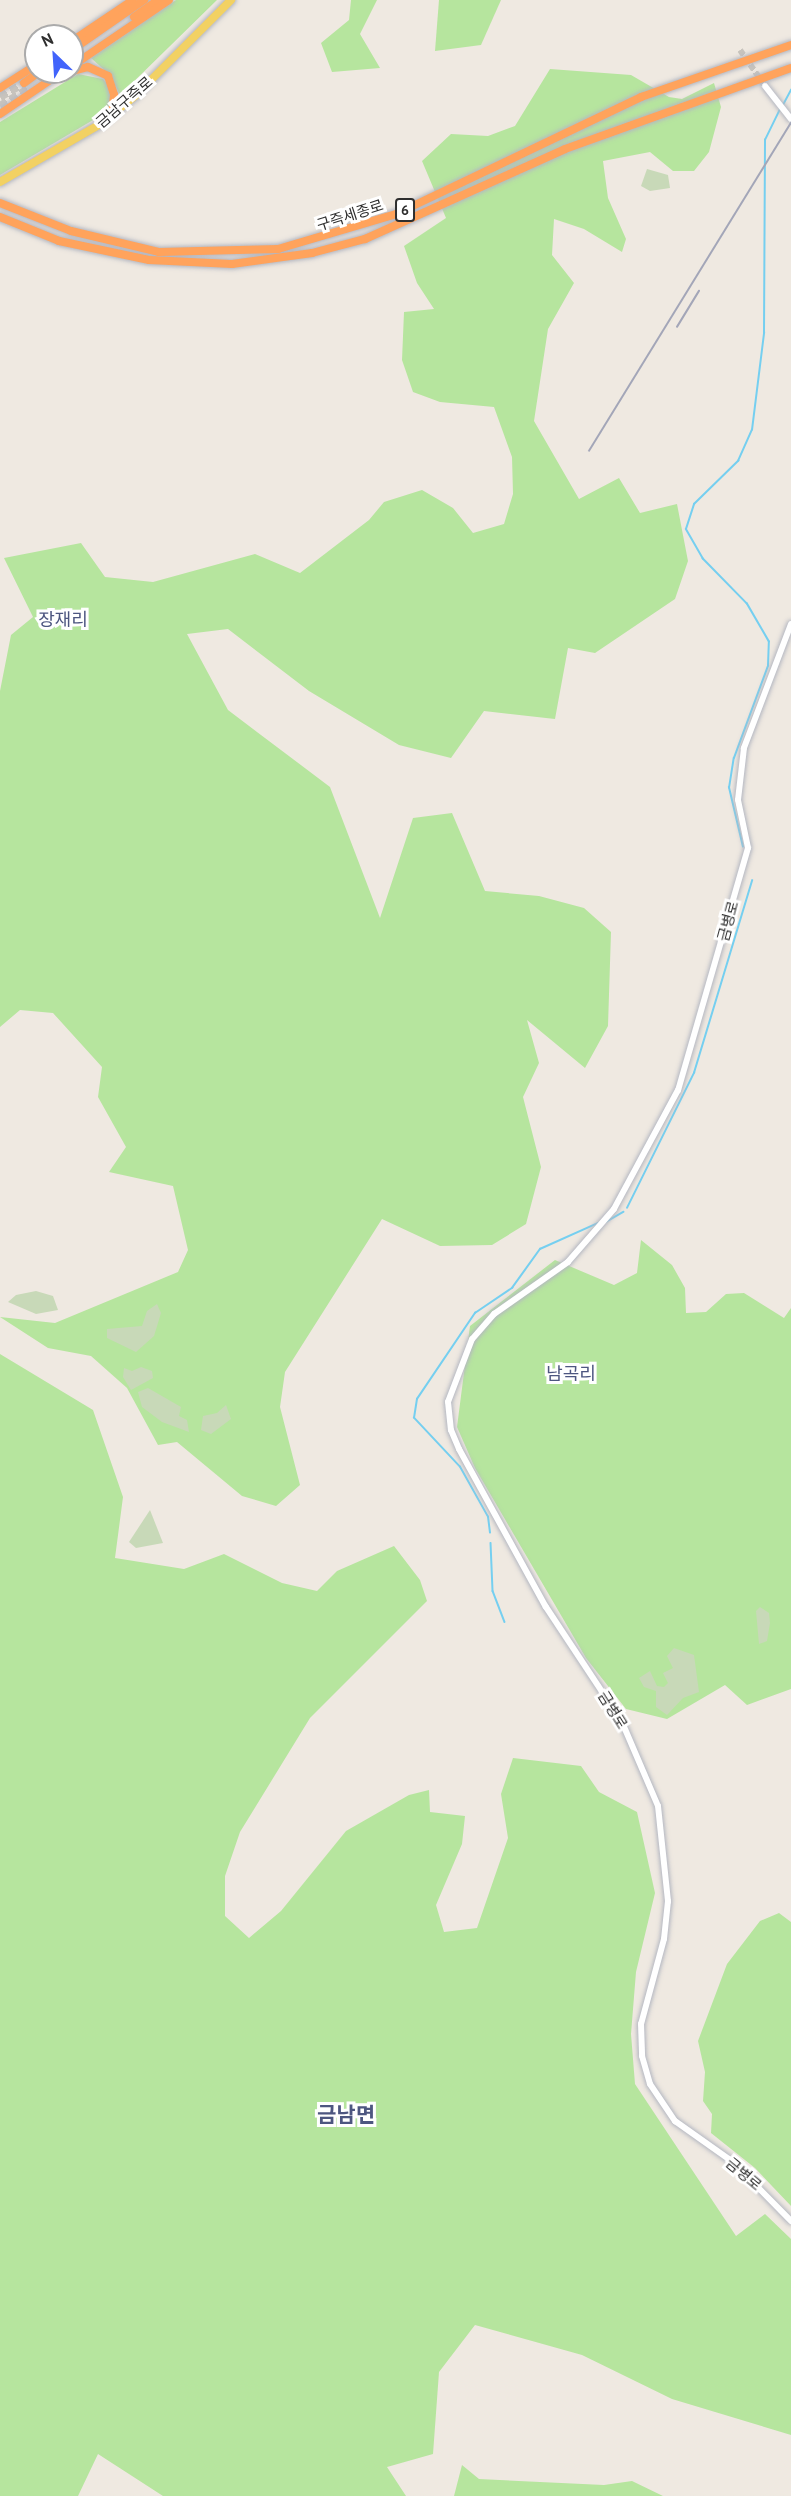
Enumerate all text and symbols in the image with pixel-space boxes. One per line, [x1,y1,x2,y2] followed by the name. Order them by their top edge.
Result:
[24,24,84,84] north arrow
[38,28,56,51] text: N
[92,73,156,131] street label: 금남구즉로
[314,196,386,234] street label: 구즉세종로
[394,199,416,221] road number: 6
[38,609,88,631] district label: 장재리
[714,899,742,943] street label: 금병로
[546,1363,596,1385] district label: 남곡리
[594,1688,632,1732] street label: 금병로
[317,2102,375,2128] district label: 금남면
[722,2154,766,2194] street label: 금병로

